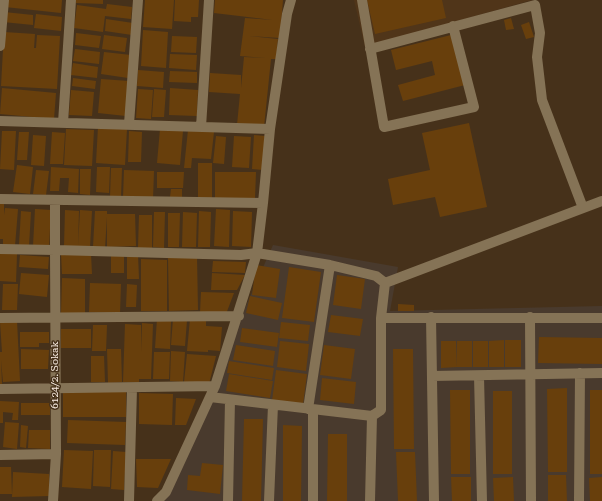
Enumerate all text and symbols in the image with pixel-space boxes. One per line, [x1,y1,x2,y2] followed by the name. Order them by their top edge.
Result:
[49,341,61,409] street label: 6124/2. Sokak

